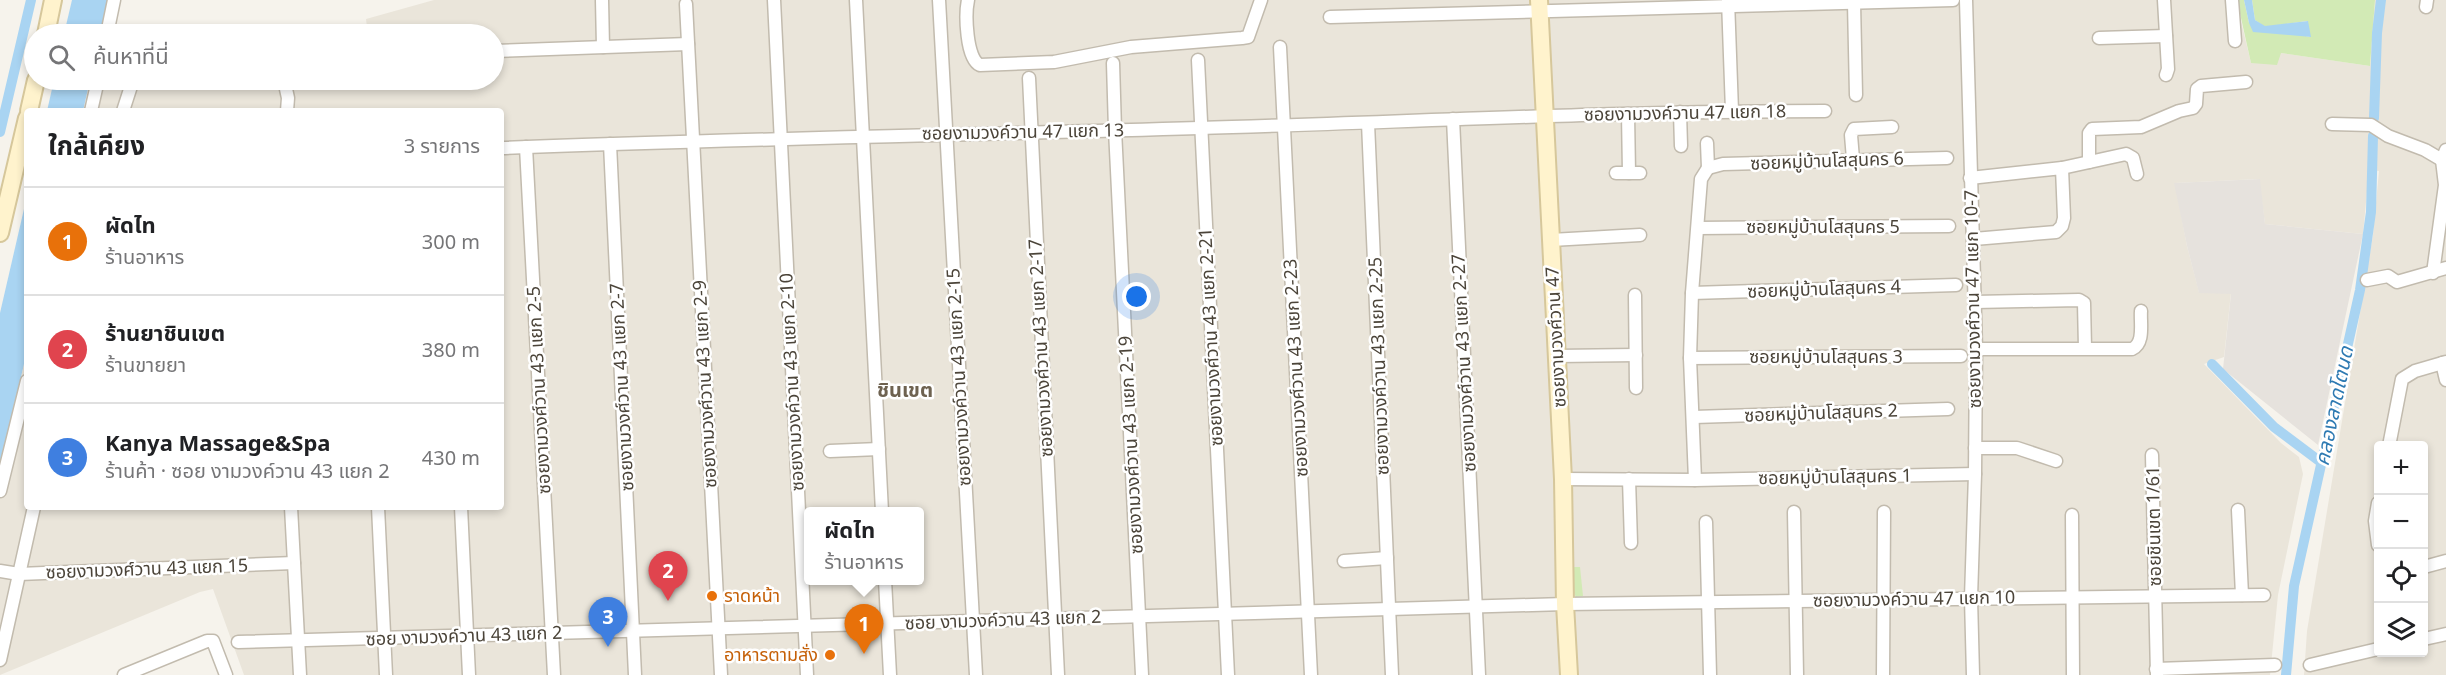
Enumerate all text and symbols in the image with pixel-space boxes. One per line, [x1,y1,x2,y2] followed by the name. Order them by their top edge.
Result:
[24,24,504,90] search box
[93,40,169,70] text: ค้นหาที่นี่
[45,41,78,74] icon: search
[1584,98,1786,126] street label: ซอยงามวงค์วาน 47 แยก 18
[922,117,1124,145] street label: ซอยงามวงค์วาน 47 แยก 13
[48,127,145,163] text: ใกล้เคียง
[404,132,480,159] text: 3 รายการ
[1750,145,1904,176] street label: ซอยหมู่บ้านโสสุนคร 6
[1958,190,1986,408] street label: ซอยงามวงศ์วาน 47 แยก 10-7
[105,209,156,239] text: ผัดไท
[1746,214,1900,239] street label: ซอยหมู่บ้านโสสุนคร 5
[1192,227,1228,447] street label: ซอยงามวงศ์วาน 43 แยก 2-21
[62,228,73,255] text: 1
[422,228,480,255] text: 300 m
[1022,238,1058,458] street label: ซอยงามวงศ์วาน 43 แยก 2-17
[105,243,184,270] text: ร้านอาหาร
[1445,253,1481,473] street label: ซอยงามวงศ์วาน 43 แยก 2-27
[1362,257,1394,476] street label: ซอยงามวงค์วาน 43 แยก 2-25
[1277,258,1313,478] street label: ซอยงามวงศ์วาน 43 แยก 2-23
[1539,266,1571,408] street label: ซอยงามวงศ์วาน 47
[940,267,976,487] street label: ซอยงามวงค์วาน 43 แยก 2-15
[773,272,809,492] street label: ซอยงามวงค์วาน 43 แยก 2-10
[1747,273,1901,304] street label: ซอยหมู่บ้านโสสุนคร 4
[687,279,721,489] street label: ซอยงามวงศ์วาน 43 แยก 2-9
[604,282,638,492] street label: ซอยงามวงศ์วาน 43 แยก 2-7
[1122,282,1151,311] your location
[521,285,555,495] street label: ซอยงามวงศ์วาน 43 แยก 2-5
[105,317,225,347] text: ร้านยาชินเขต
[1112,335,1148,555] street label: ซอยงามวงศ์วาน 43 แยก 2-19
[62,336,73,363] text: 2
[422,336,480,363] text: 380 m
[2308,343,2359,468] water label: คลองลาดโตนด
[1749,344,1903,369] street label: ซอยหมู่บ้านโสสุนคร 3
[105,351,186,378] text: ร้านขายยา
[877,376,933,403] district label: ชินเขต
[1744,397,1898,428] street label: ซอยหมู่บ้านโสสุนคร 2
[105,427,330,457] text: Kanya Massage&Spa
[2374,441,2428,657] map controls
[2374,441,2428,495] button: +
[62,444,73,471] text: 3
[422,444,480,471] text: 430 m
[105,457,390,484] text: ร้านค้า · ซอย งามวงค์วาน 43 แยก 2
[1758,463,1912,490] street label: ซอยหมู่บ้านโสสุนคร 1
[2140,466,2166,587] street label: ซอยชินเขต 1/61
[2374,495,2428,549] button: −
[804,507,924,585] popup
[824,514,875,544] text: ผัดไท
[824,548,904,575] text: ร้านอาหาร
[2374,549,2428,603] button: locate
[45,552,249,584] street label: ซอยงามวงศ์วาน 43 แยก 15
[648,552,688,601] pin: 2
[724,583,780,607] place label: ราดหน้า
[1813,584,2015,612] street label: ซอยงามวงค์วาน 47 แยก 10
[705,589,719,603] marker: ราดหน้า
[588,598,628,647] pin: 3
[2374,603,2428,657] button: layers
[844,604,884,654] pin: 1
[904,604,1102,634] street label: ซอย งามวงค์วาน 43 แยก 2
[365,620,563,650] street label: ซอย งามวงค์วาน 43 แยก 2
[724,642,818,666] place label: อาหารตามสั่ง
[823,648,837,662] marker: อาหารตามสั่ง

